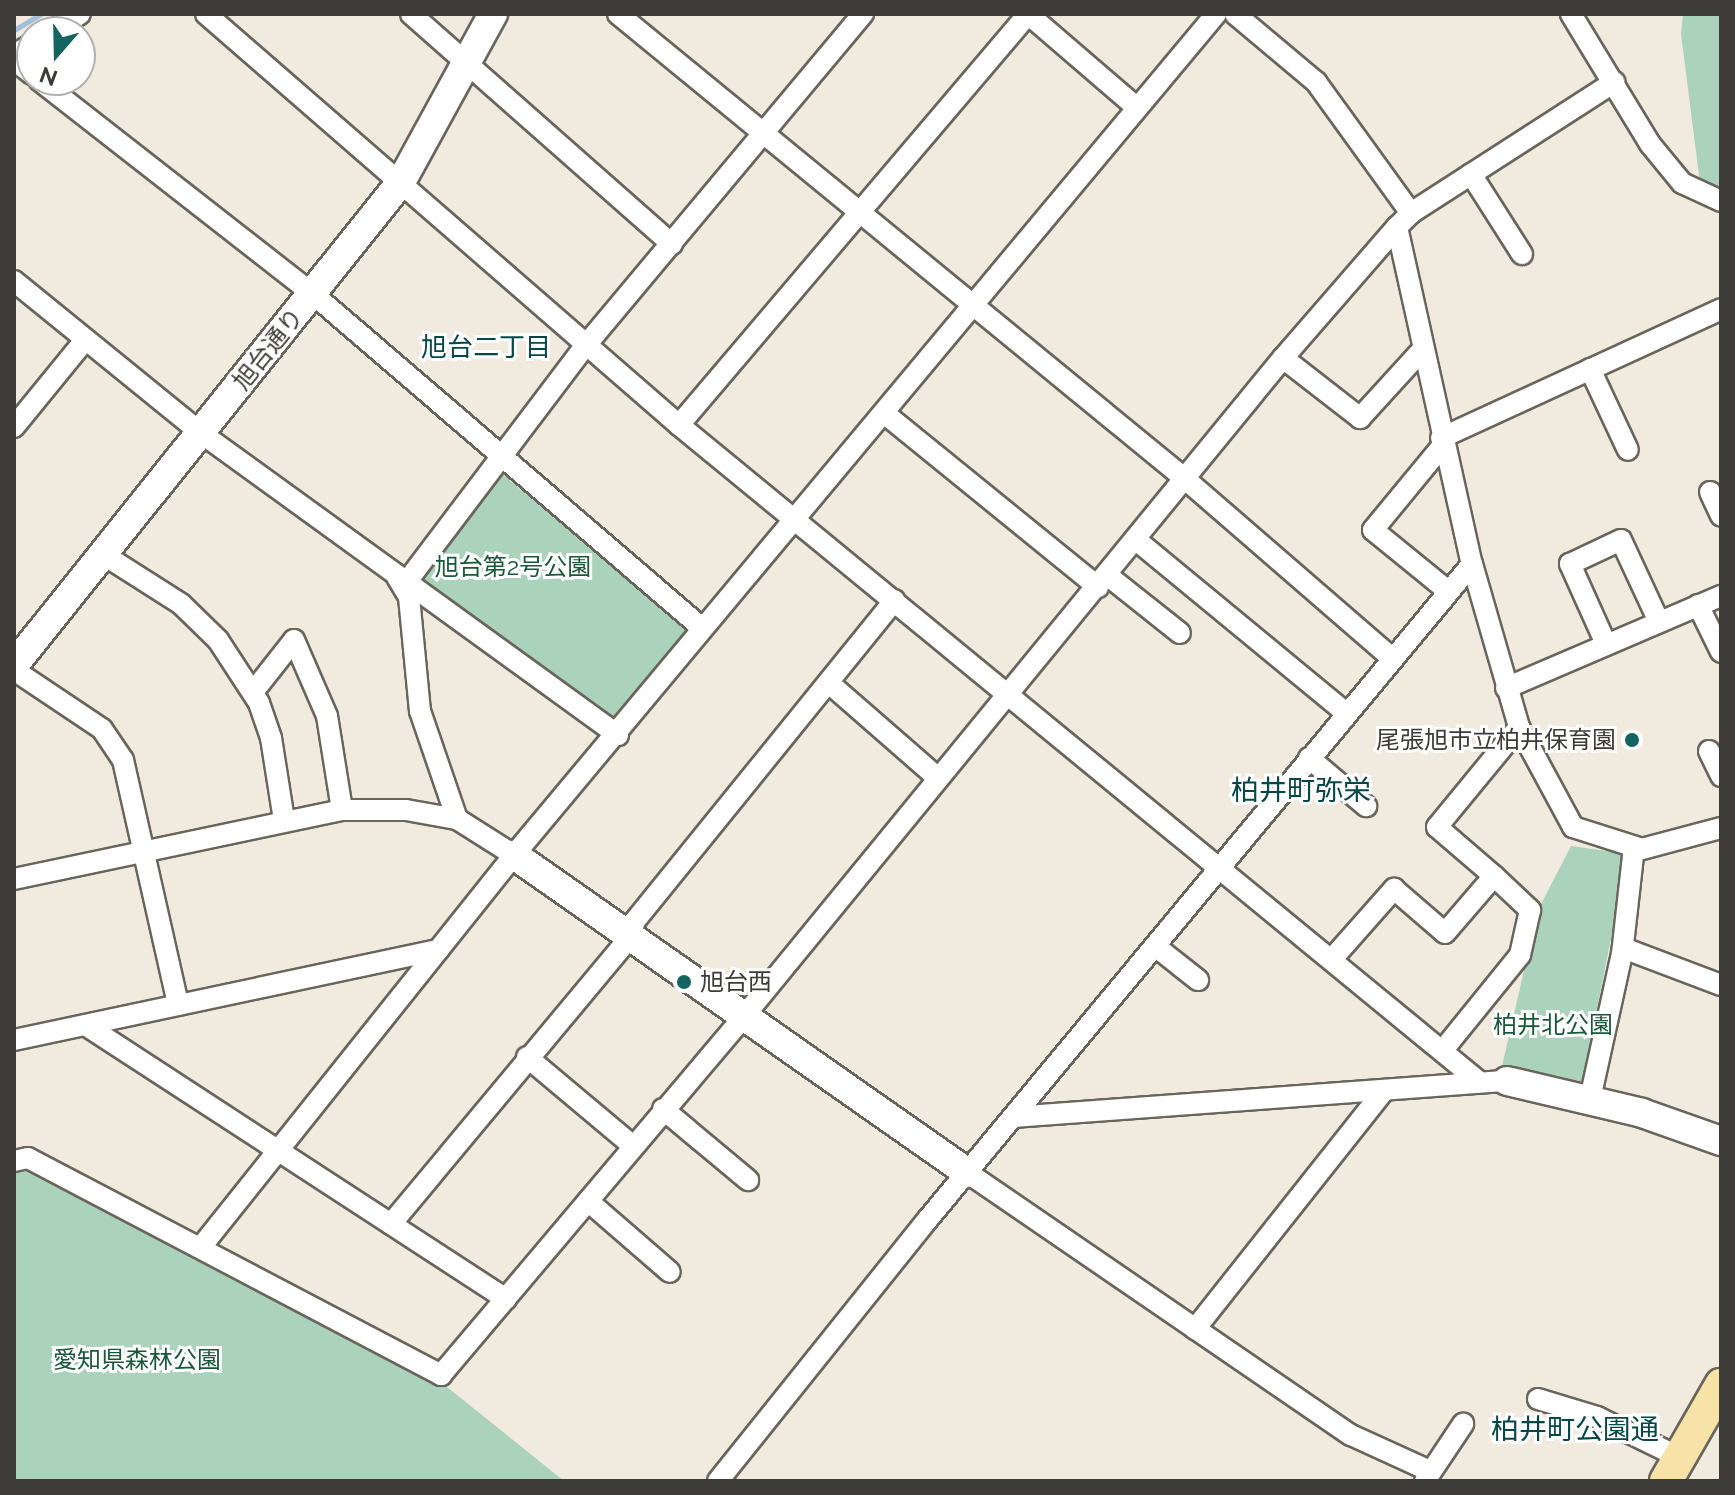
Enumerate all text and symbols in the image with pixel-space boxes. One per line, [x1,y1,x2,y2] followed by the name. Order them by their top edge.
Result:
[16,16,96,96] north arrow
[36,62,61,92] text: N
[227,303,309,395] street label: 旭台通り
[421,332,551,364] district label: 旭台二丁目
[435,553,591,581] park label: 旭台第2号公園
[1376,726,1616,754] place label: 尾張旭市立柏井保育園
[1623,731,1641,749] marker: 尾張旭市立柏井保育園
[1231,774,1371,808] district label: 柏井町弥栄
[700,968,772,996] place label: 旭台西
[675,973,693,991] marker: 旭台西
[1493,1011,1613,1039] park label: 柏井北公園
[53,1346,221,1374] park label: 愛知県森林公園
[1491,1413,1659,1447] district label: 柏井町公園通

